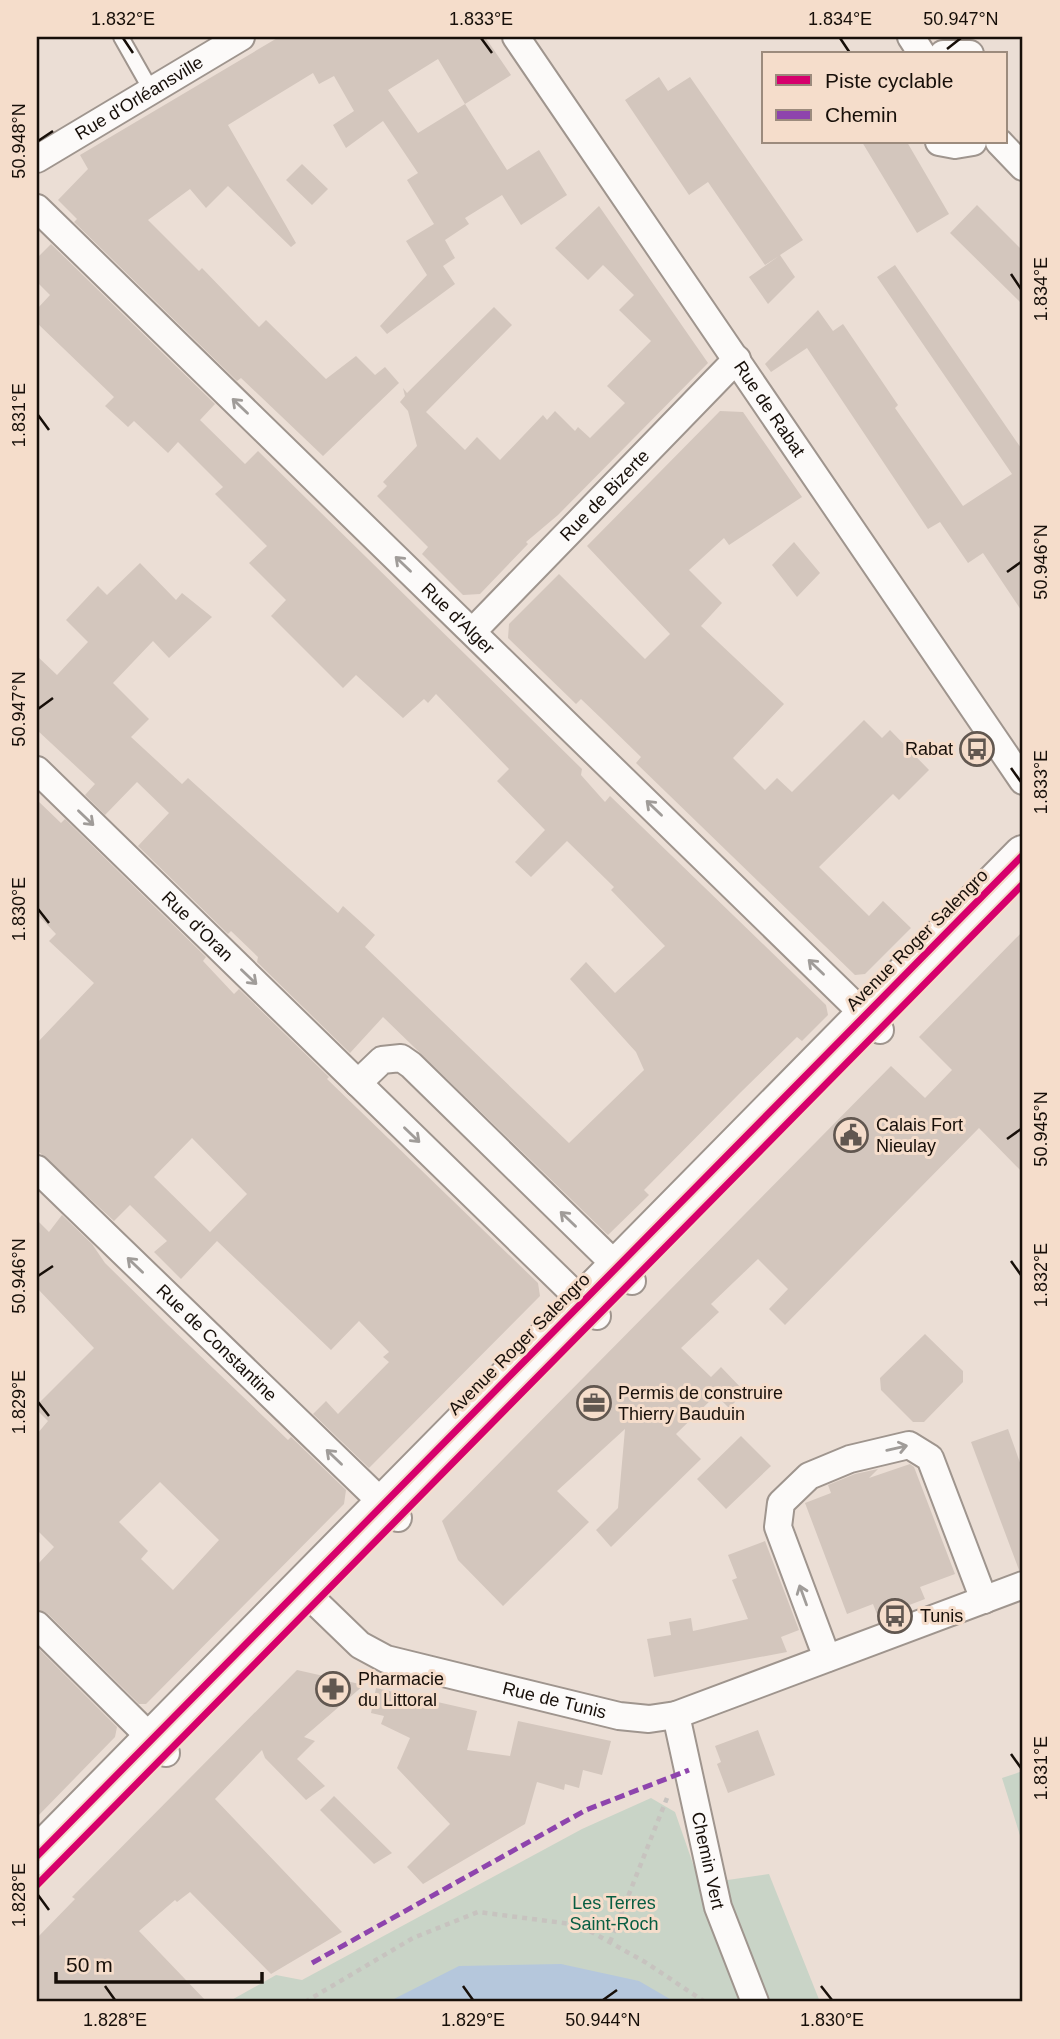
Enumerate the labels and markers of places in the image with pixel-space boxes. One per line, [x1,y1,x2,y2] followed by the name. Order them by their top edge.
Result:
[958,730,996,768] bus stop icon: Rabat
[905,739,953,759] place label: Rabat
[876,1115,963,1156] place label: Calais Fort Nieulay
[832,1116,870,1154] public building icon: Calais Fort Nieulay
[618,1383,783,1424] place label: Permis de construire Thierry Bauduin
[575,1384,613,1422] office icon: Permis de construire Thierry Bauduin
[876,1597,914,1635] bus stop icon: Tunis
[920,1606,963,1626] place label: Tunis
[358,1669,444,1710] place label: Pharmacie du Littoral
[314,1670,352,1708] pharmacy icon: Pharmacie du Littoral

